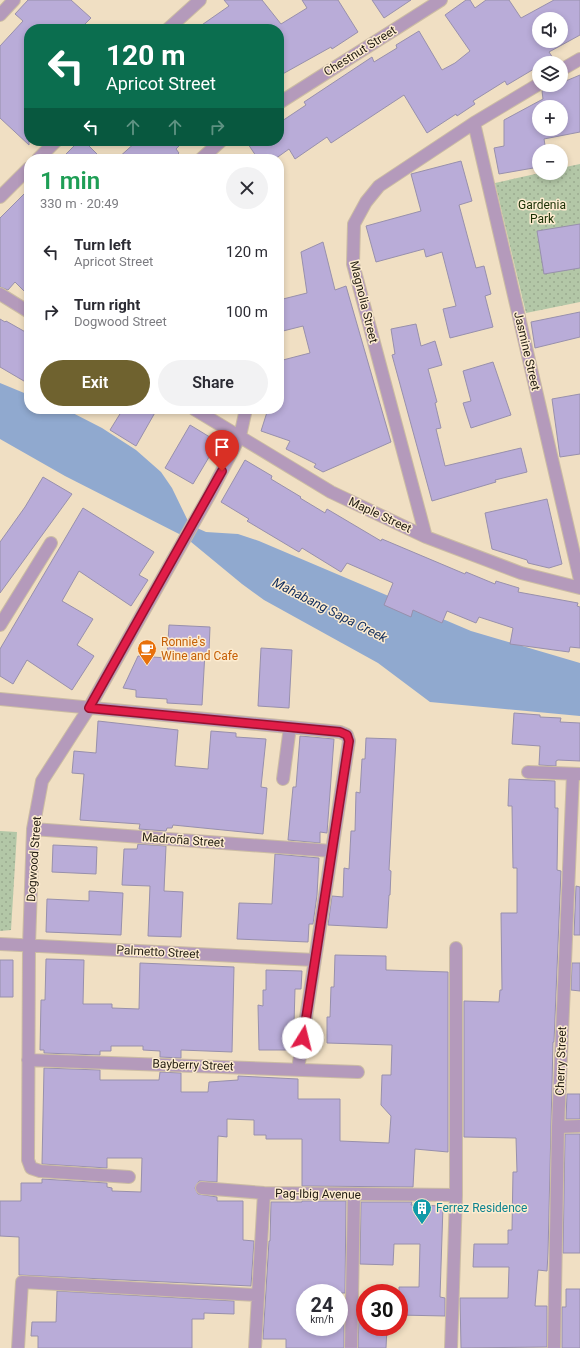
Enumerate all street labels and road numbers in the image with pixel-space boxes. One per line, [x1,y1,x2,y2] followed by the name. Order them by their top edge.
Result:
[321,23,399,79] street label: Chestnut Street
[347,259,381,345] street label: Magnolia Street
[511,310,543,392] street label: Jasmine Street
[346,494,414,536] street label: Maple Street
[24,816,44,902] street label: Dogwood Street
[141,830,225,850] street label: Madroña Street
[116,943,200,961] street label: Palmetto Street
[553,1026,569,1096] street label: Cherry Street
[152,1057,234,1073] street label: Bayberry Street
[275,1186,361,1202] street label: Pag-Ibig Avenue

